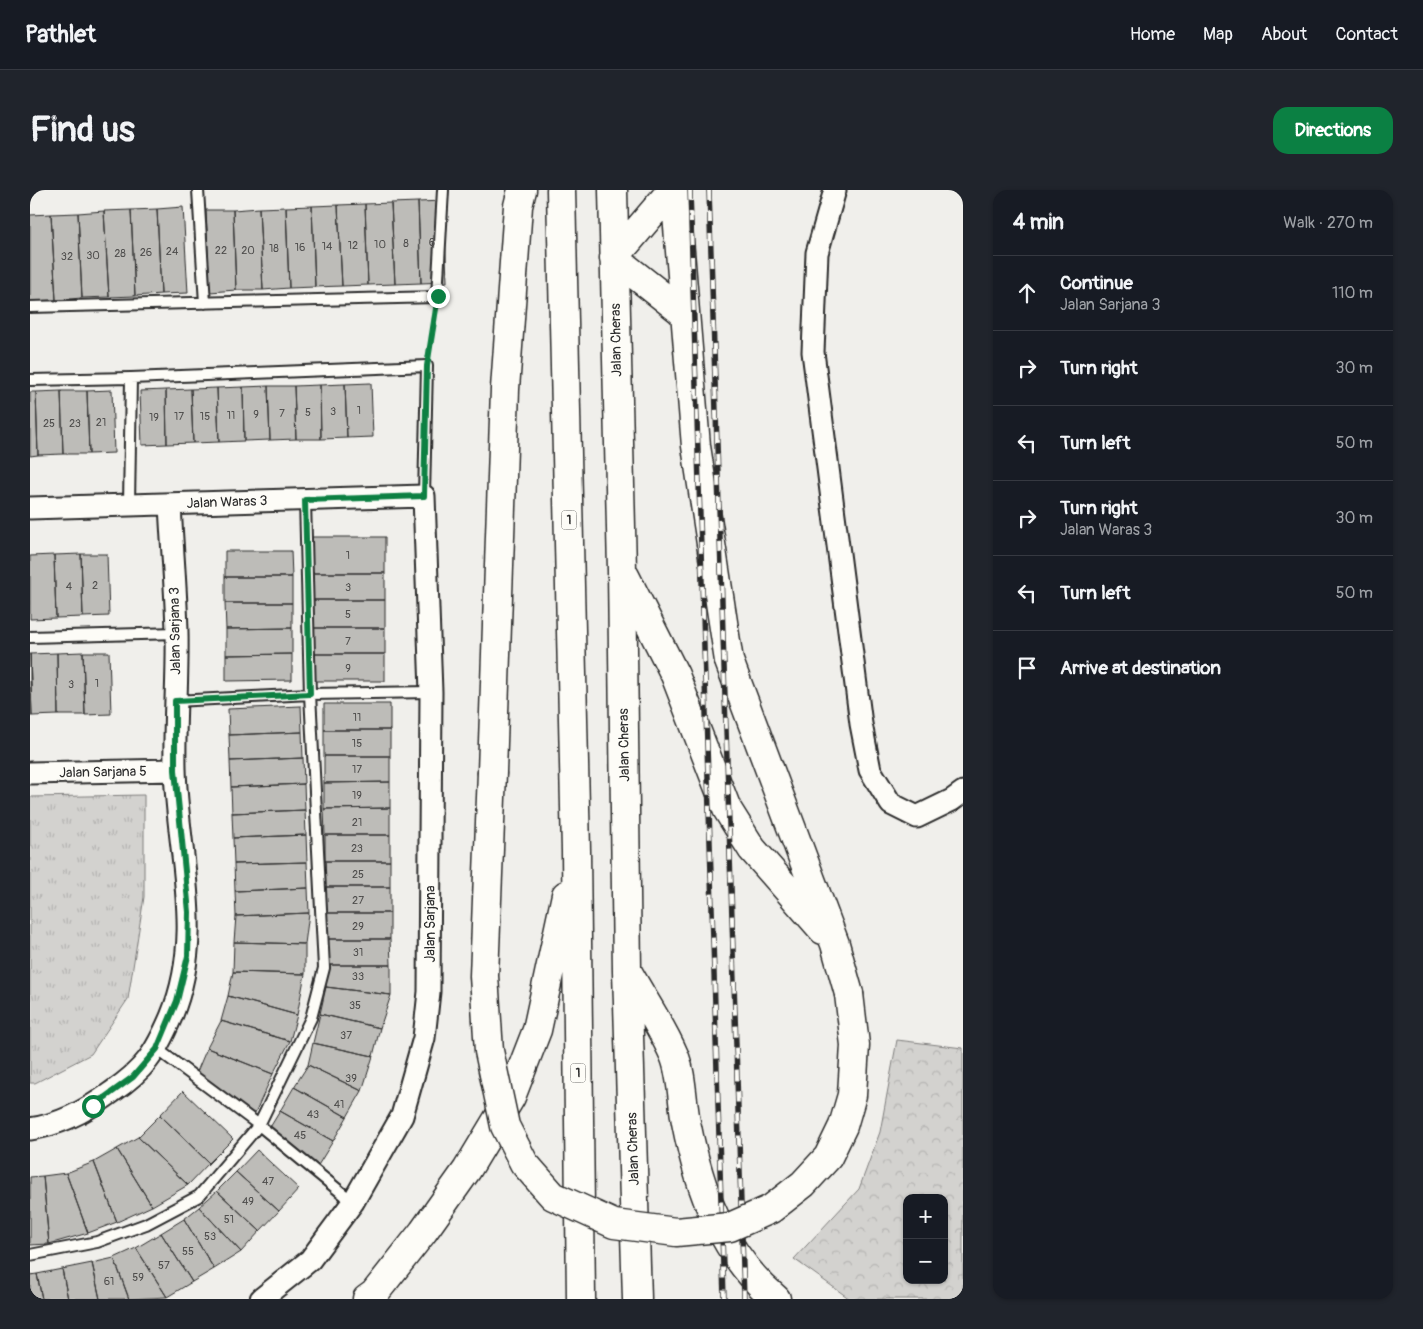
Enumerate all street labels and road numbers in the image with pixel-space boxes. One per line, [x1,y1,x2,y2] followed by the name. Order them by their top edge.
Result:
[607,302,625,377] street label: Jalan Cheras
[186,492,268,512] street label: Jalan Waras 3
[562,510,576,530] road number: 1
[166,587,184,675] street label: Jalan Sarjana 3
[615,707,633,782] street label: Jalan Cheras
[59,763,147,781] street label: Jalan Sarjana 5
[422,885,439,963] street label: Jalan Sarjana
[570,1064,586,1082] road number: 1
[623,1111,643,1186] street label: Jalan Cheras

